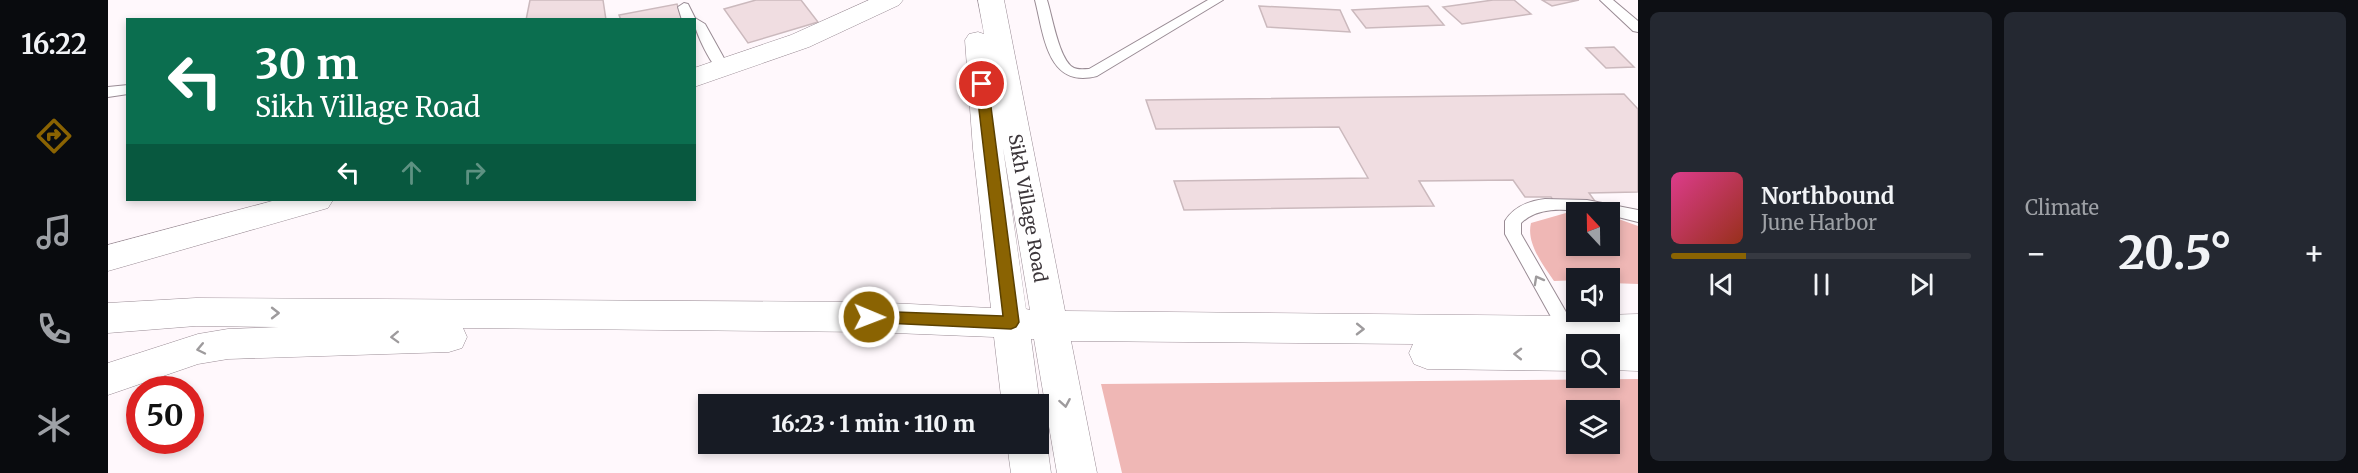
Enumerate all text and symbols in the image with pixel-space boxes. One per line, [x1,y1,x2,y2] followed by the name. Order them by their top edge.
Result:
[21,27,87,61] text: 16:22
[255,38,359,90] text: 30 m
[156,42,234,120] icon: left
[956,58,1007,109] pin
[965,67,998,100] icon: arrive
[255,90,480,124] text: Sikh Village Road
[33,115,75,157] icon: directions
[1004,132,1052,284] street label: Sikh Village Road
[332,156,365,189] icon: left
[395,156,428,189] icon: ahead
[458,156,491,189] icon: right
[1761,182,1894,210] text: Northbound
[2025,195,2099,220] text: Climate
[1566,202,1620,256] north arrow
[1566,202,1620,454] map controls
[1761,210,1877,235] text: June Harbor
[33,211,75,253] icon: music
[2118,225,2232,281] text: 20.5°
[2025,233,2047,274] text: −
[2303,233,2325,274] text: +
[1566,268,1620,322] button: sound
[1705,268,1738,301] icon: previous
[1805,268,1838,301] icon: pause
[1905,268,1938,301] icon: next
[1534,276,1546,286] one-way arrow
[837,285,901,349] position arrow
[271,307,280,319] one-way arrow
[33,308,75,350] icon: phone
[1355,323,1364,335] one-way arrow
[391,331,400,344] one-way arrow
[1566,334,1620,388] button: search
[196,342,206,355] one-way arrow
[1514,348,1523,360] one-way arrow
[126,376,204,454] speed limit sign: 50
[1058,397,1071,407] one-way arrow
[1566,400,1620,454] button: layers
[33,404,75,446] icon: climate
[772,410,975,438] text: 16:23 · 1 min · 110 m

